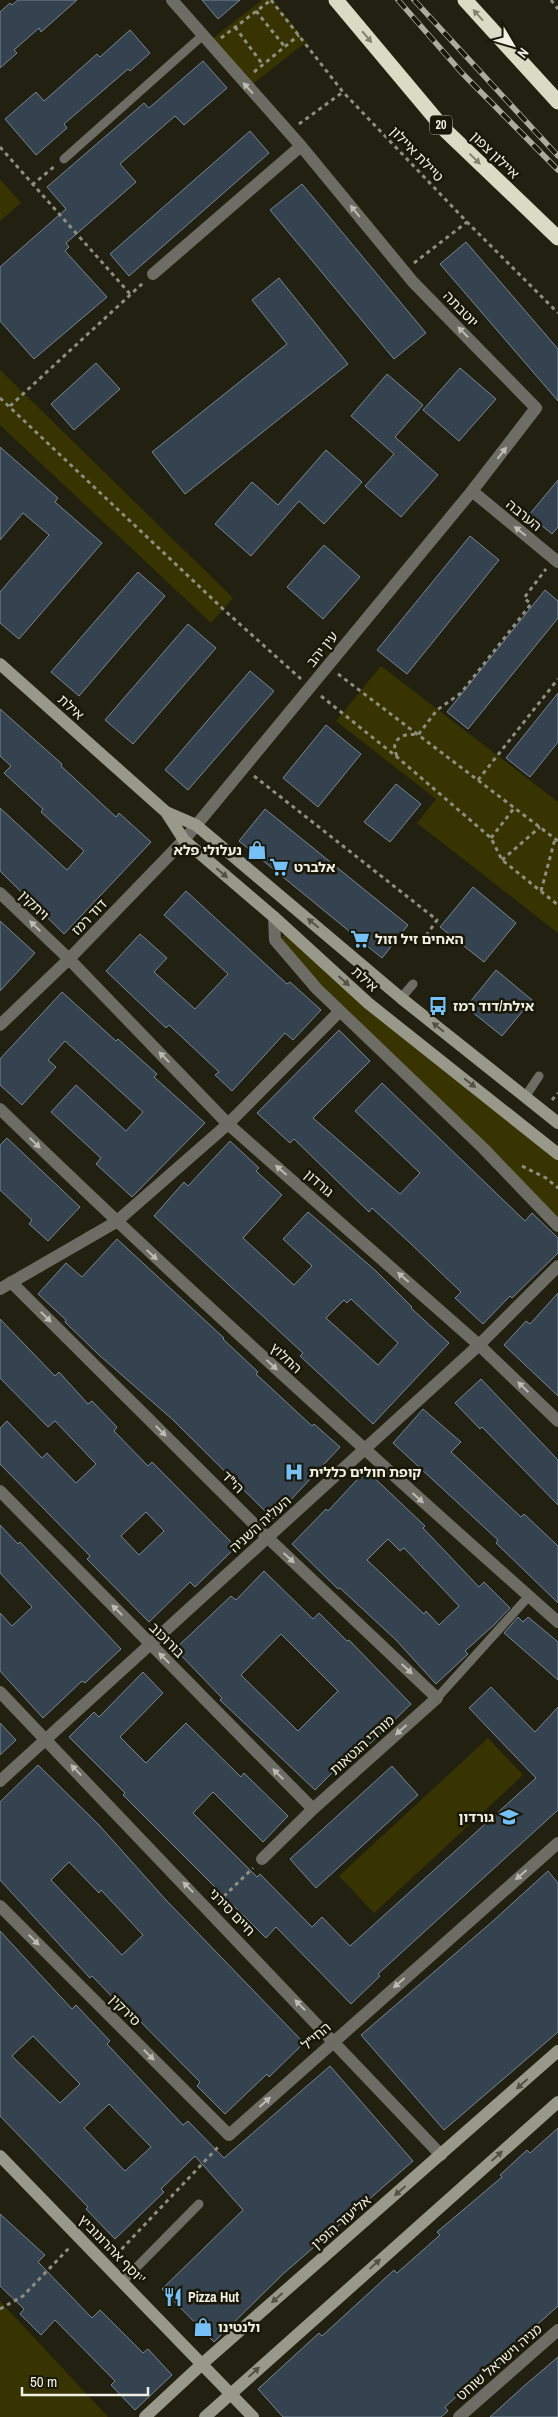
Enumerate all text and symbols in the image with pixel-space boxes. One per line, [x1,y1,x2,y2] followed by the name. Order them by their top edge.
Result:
[472,8,483,21] one-way arrow
[488,20,538,70] north arrow
[361,31,372,44] one-way arrow
[514,44,533,62] text: N
[242,83,254,95] one-way arrow
[430,116,452,134] road number: 20
[386,123,448,186] street label: טיילת איילון
[467,127,523,183] street label: איילון צפון
[468,153,480,165] one-way arrow
[349,205,360,218] one-way arrow
[439,287,483,331] street label: יוטבתה
[457,327,469,339] one-way arrow
[496,447,507,460] one-way arrow
[503,495,545,535] street label: הערבה
[514,526,527,537] one-way arrow
[302,627,342,671] street label: עין יהב
[54,690,88,724] street label: אילת
[246,839,268,861] shop icon: נעלולי פלא
[174,841,242,859] place label: נעלולי פלא
[268,856,290,878] supermarket icon: אלברט
[294,858,336,876] place label: אלברט
[216,867,228,878] one-way arrow
[15,886,53,924] street label: ויתקין
[67,895,111,939] street label: דוד רמז
[307,918,320,929] one-way arrow
[29,920,41,932] one-way arrow
[349,928,371,950] supermarket icon: האחים זיל וזול
[375,930,464,948] place label: האחים זיל וזול
[348,962,382,996] street label: אילת
[337,975,349,987] one-way arrow
[427,995,449,1017] bus stop icon: אילת/דוד רמז
[453,997,535,1015] place label: אילת/דוד רמז
[432,1022,445,1033] one-way arrow
[158,1051,170,1063] one-way arrow
[463,1078,476,1089] one-way arrow
[29,1137,41,1149] one-way arrow
[275,1164,287,1176] one-way arrow
[301,1165,337,1201] street label: גורדון
[146,1249,158,1261] one-way arrow
[396,1272,409,1283] one-way arrow
[40,1310,52,1322] one-way arrow
[266,1339,306,1377] street label: החלוץ
[265,1359,277,1371] one-way arrow
[517,1381,529,1393] one-way arrow
[155,1425,167,1437] one-way arrow
[283,1461,305,1483] hospital icon: קופת חולים כללית
[309,1463,422,1481] place label: קופת חולים כללית
[218,1467,248,1497] street label: הי"ד
[225,1492,295,1556] street label: העליה השניה
[412,1492,425,1503] one-way arrow
[283,1552,295,1564] one-way arrow
[111,1604,123,1616] one-way arrow
[145,1618,189,1662] street label: בורוכוב
[158,1653,170,1665] one-way arrow
[401,1663,413,1675] one-way arrow
[326,1711,398,1779] street label: מורדי הגטאות
[394,1725,407,1736] one-way arrow
[70,1764,82,1776] one-way arrow
[273,1768,285,1780] one-way arrow
[498,1806,520,1828] school or university icon: גורדון
[459,1808,494,1826] place label: גורדון
[516,1869,528,1881] one-way arrow
[182,1881,194,1893] one-way arrow
[205,1884,259,1940] street label: חיים סירני
[28,1934,40,1946] one-way arrow
[393,1977,406,1988] one-way arrow
[105,1990,145,2030] street label: סירקין
[294,1999,306,2011] one-way arrow
[297,2018,335,2054] street label: החי"ל
[143,2049,155,2061] one-way arrow
[516,2078,528,2090] one-way arrow
[258,2097,271,2108] one-way arrow
[490,2151,503,2162] one-way arrow
[394,2185,406,2197] one-way arrow
[307,2191,375,2253] street label: אליעזר הופין
[75,2211,149,2287] street label: יוסף אהרונוביץ'
[369,2259,382,2270] one-way arrow
[162,2286,184,2308] restaurant icon: Pizza Hut
[188,2288,239,2306] place label: Pizza Hut
[272,2292,284,2304] one-way arrow
[192,2316,214,2338] shop icon: ולנטינו
[218,2318,260,2336] place label: ולנטינו
[452,2320,546,2404] street label: מניה וישראל שוחט
[22,2364,149,2396] scale bar
[247,2367,260,2378] one-way arrow
[30,2371,57,2392] text: 50 m

